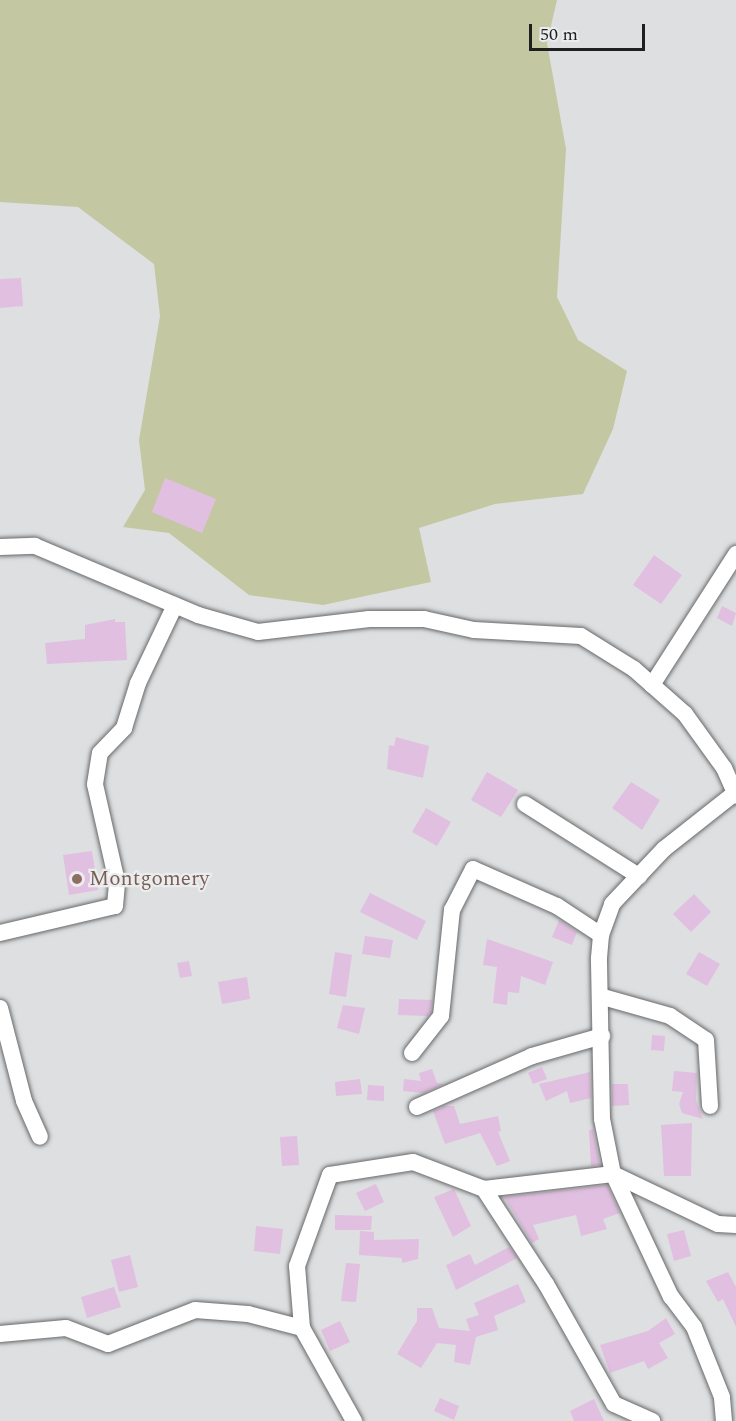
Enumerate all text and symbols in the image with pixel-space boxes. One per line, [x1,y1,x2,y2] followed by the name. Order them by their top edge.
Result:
[532,12,648,50] scale bar
[540,21,578,48] text: 50 m
[89,866,209,892] place label: Montgomery
[70,872,84,886] marker: Montgomery

